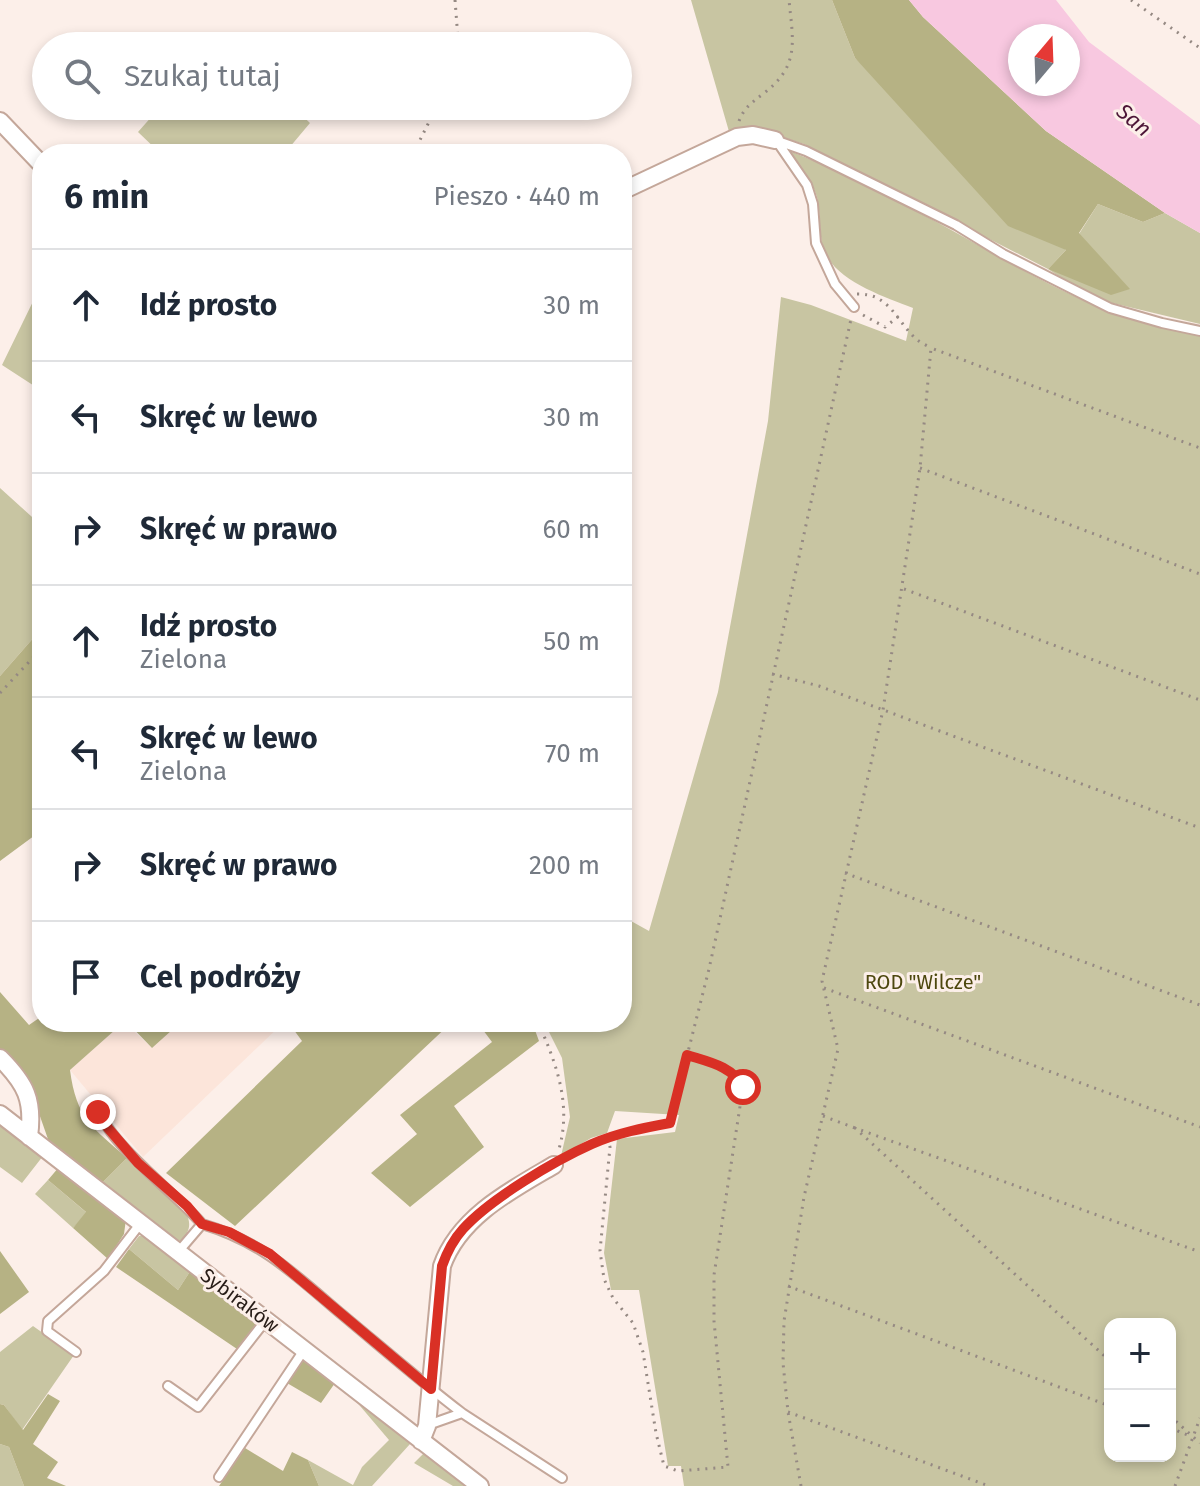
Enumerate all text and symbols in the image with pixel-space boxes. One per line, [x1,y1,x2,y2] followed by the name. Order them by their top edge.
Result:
[1008,24,1080,96] north arrow
[32,32,632,120] search box
[60,54,104,98] icon: search
[124,58,281,94] text: Szukaj tutaj
[1110,97,1157,142] water label: San
[64,176,149,217] text: 6 min
[434,181,600,212] text: Pieszo · 440 m
[64,283,108,327] icon: ahead
[140,287,277,323] text: Idź prosto
[543,290,600,321] text: 30 m
[64,395,108,439] icon: left
[140,399,318,435] text: Skręć w lewo
[543,402,600,433] text: 30 m
[64,507,108,551] icon: right
[140,511,338,547] text: Skręć w prawo
[542,514,600,545] text: 60 m
[140,608,277,644] text: Idź prosto
[64,619,108,663] icon: ahead
[543,626,600,657] text: 50 m
[140,644,227,675] text: Zielona
[140,720,318,756] text: Skręć w lewo
[64,731,108,775] icon: left
[545,738,600,769] text: 70 m
[140,756,227,787] text: Zielona
[64,843,108,887] icon: right
[140,847,338,883] text: Skręć w prawo
[529,850,600,881] text: 200 m
[64,955,108,999] icon: arrive
[140,959,300,995] text: Cel podróży
[865,970,981,994] park label: ROD "Wilcze"
[725,1069,761,1105] route start
[80,1094,116,1130] route end
[196,1263,284,1337] street label: Sybiraków
[1104,1318,1176,1462] map controls
[1104,1318,1176,1390] button: +
[1104,1390,1176,1462] button: −

